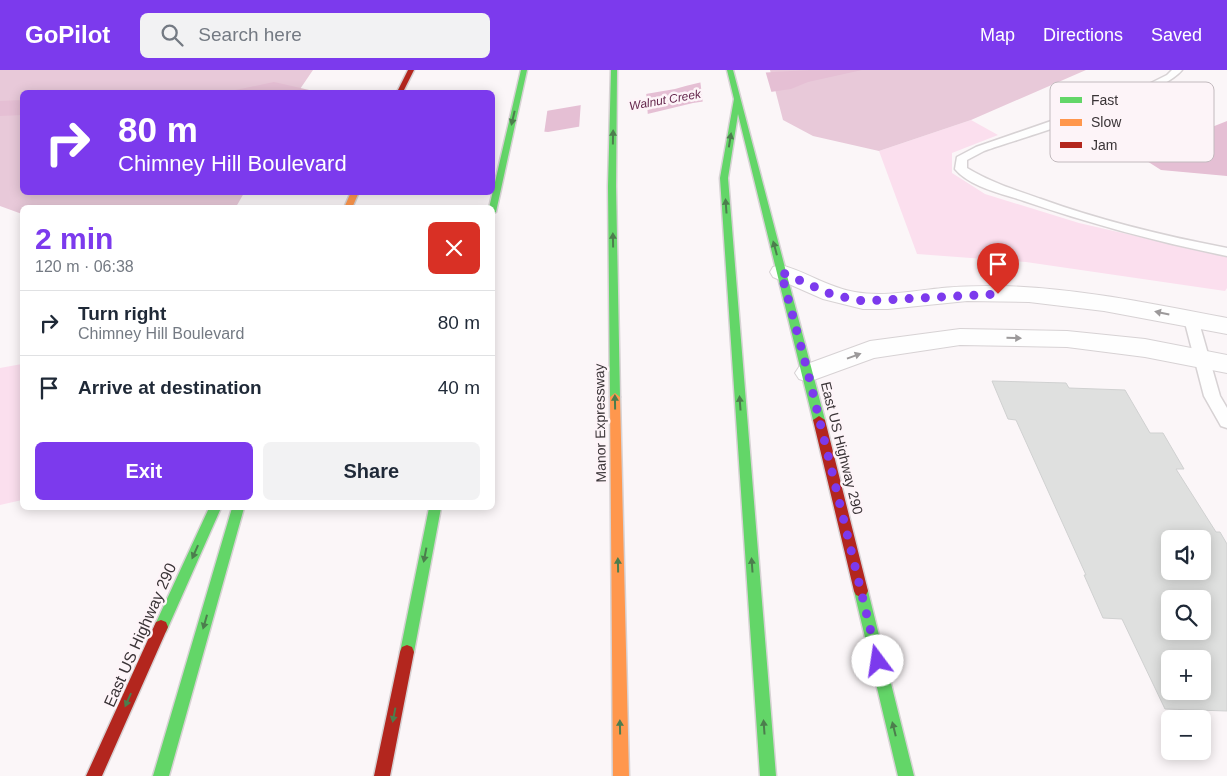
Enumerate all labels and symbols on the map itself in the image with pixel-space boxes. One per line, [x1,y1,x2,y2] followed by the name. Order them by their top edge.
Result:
[1050,82,1214,162] legend
[628,87,703,113] water label: Walnut Creek
[1091,92,1118,108] text: Fast
[509,110,517,125] one-way arrow
[1091,114,1122,130] text: Slow
[609,129,617,145] one-way arrow
[726,131,734,147] one-way arrow
[1091,137,1117,153] text: Jam
[721,198,729,214] one-way arrow
[608,232,616,248] one-way arrow
[770,241,778,256] one-way arrow
[977,243,1019,294] pin
[1154,309,1170,317] one-way arrow
[1007,334,1023,342] one-way arrow
[847,352,862,360] one-way arrow
[591,363,609,483] street label: Manor Expressway
[818,380,866,516] street label: East US Highway 290
[611,394,619,410] one-way arrow
[736,395,744,411] one-way arrow
[191,545,199,559] one-way arrow
[421,548,429,564] one-way arrow
[613,557,621,573] one-way arrow
[748,557,756,573] one-way arrow
[101,560,179,710] street label: East US Highway 290
[201,614,209,629] one-way arrow
[851,634,903,686] position arrow
[124,693,132,707] one-way arrow
[390,707,398,723] one-way arrow
[616,719,624,735] one-way arrow
[760,719,768,735] one-way arrow
[890,721,898,736] one-way arrow

